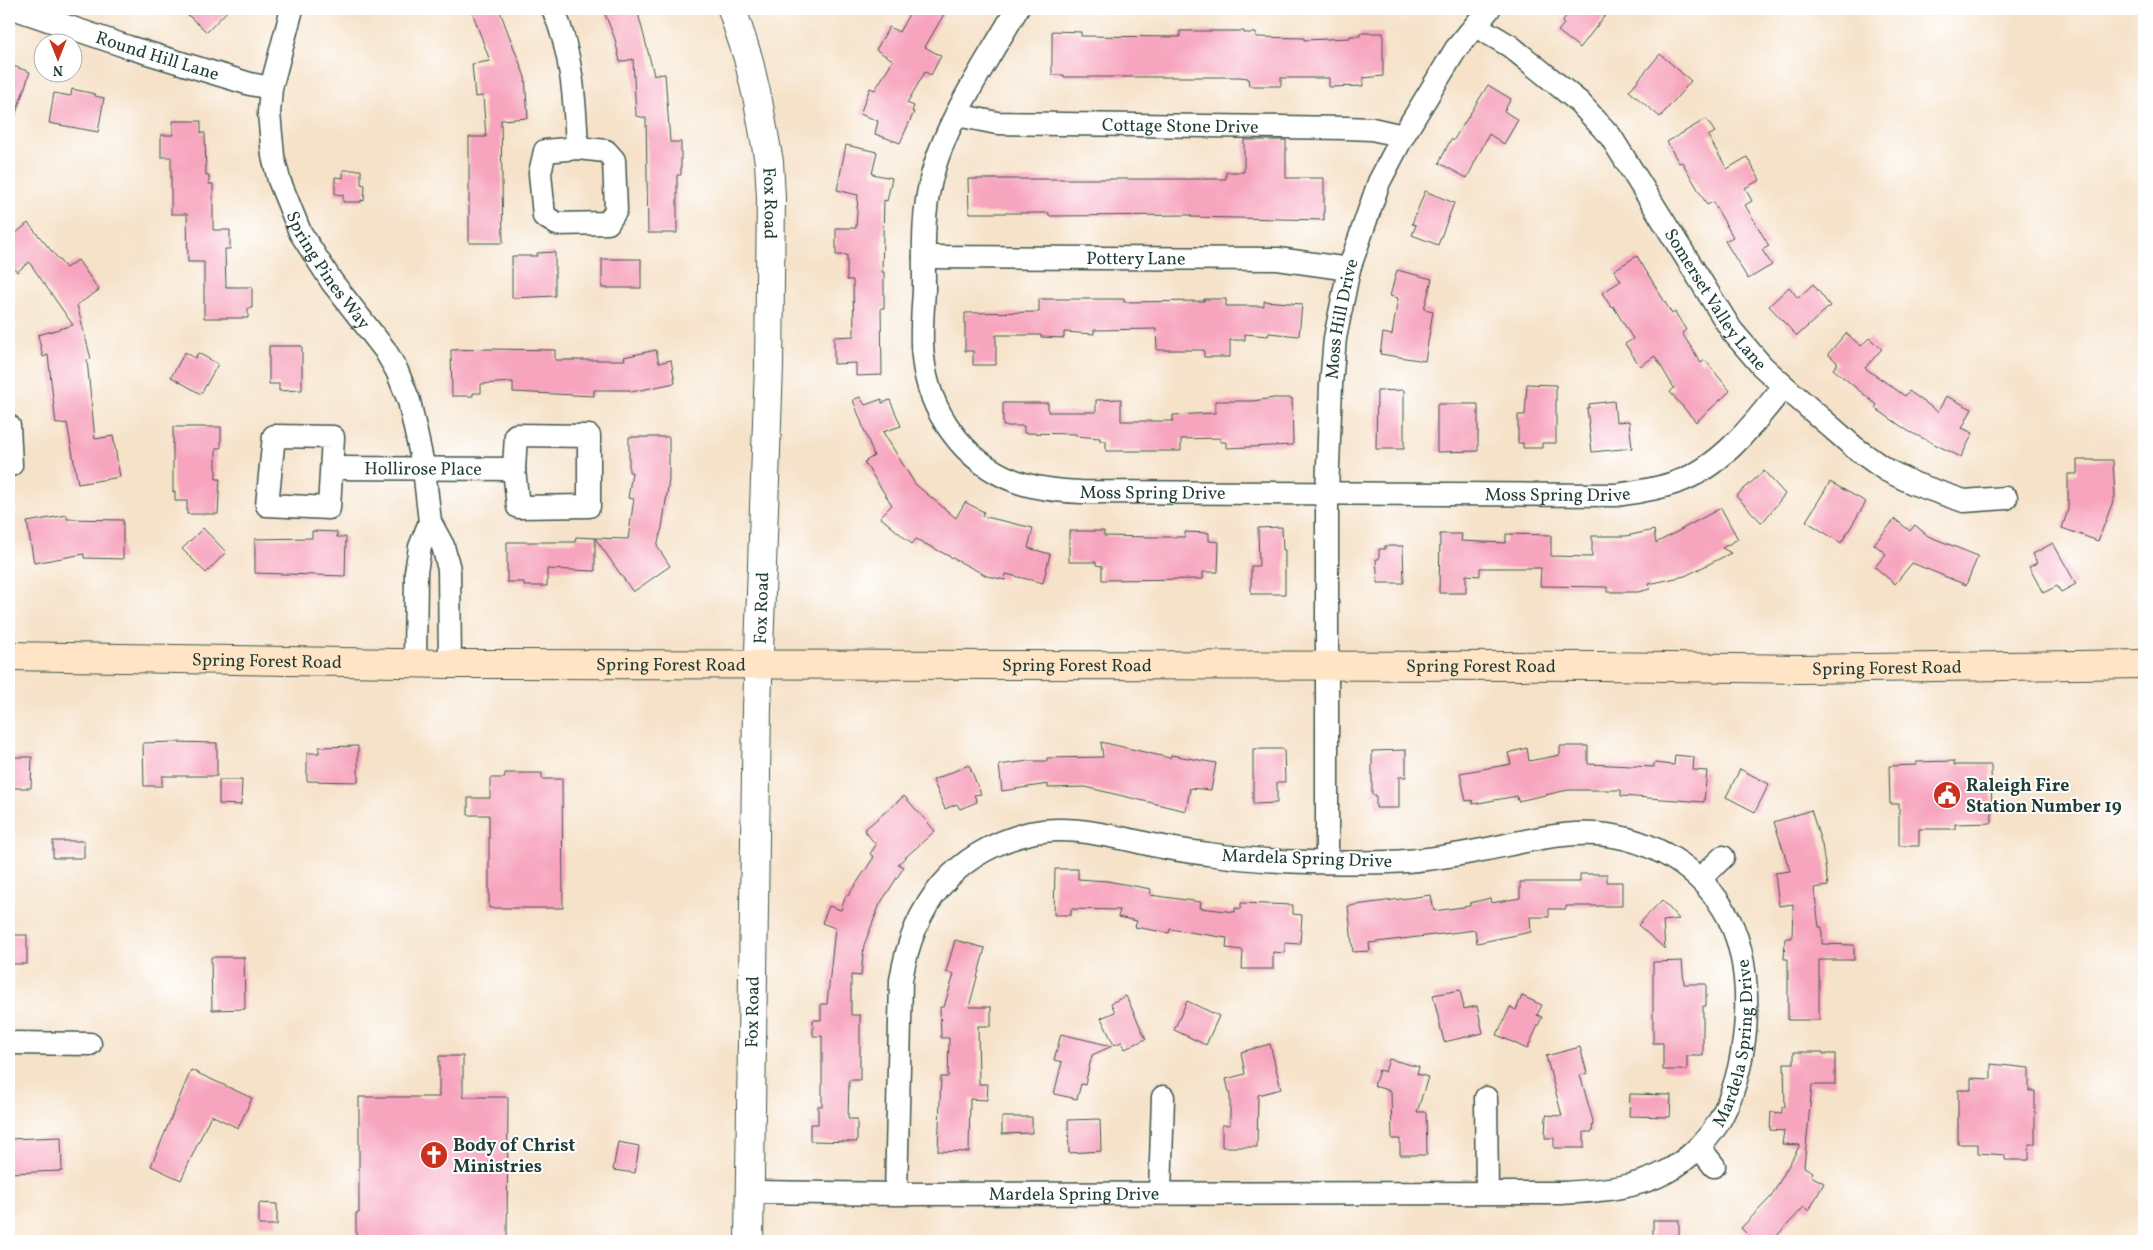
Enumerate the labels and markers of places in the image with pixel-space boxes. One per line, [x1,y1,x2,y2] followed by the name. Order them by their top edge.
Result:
[1966,774,2122,820] place label: Raleigh Fire Station Number 19
[1932,780,1962,810] public building icon: Raleigh Fire Station Number 19
[453,1134,575,1180] place label: Body of Christ Ministries
[419,1140,449,1170] church icon: Body of Christ Ministries

